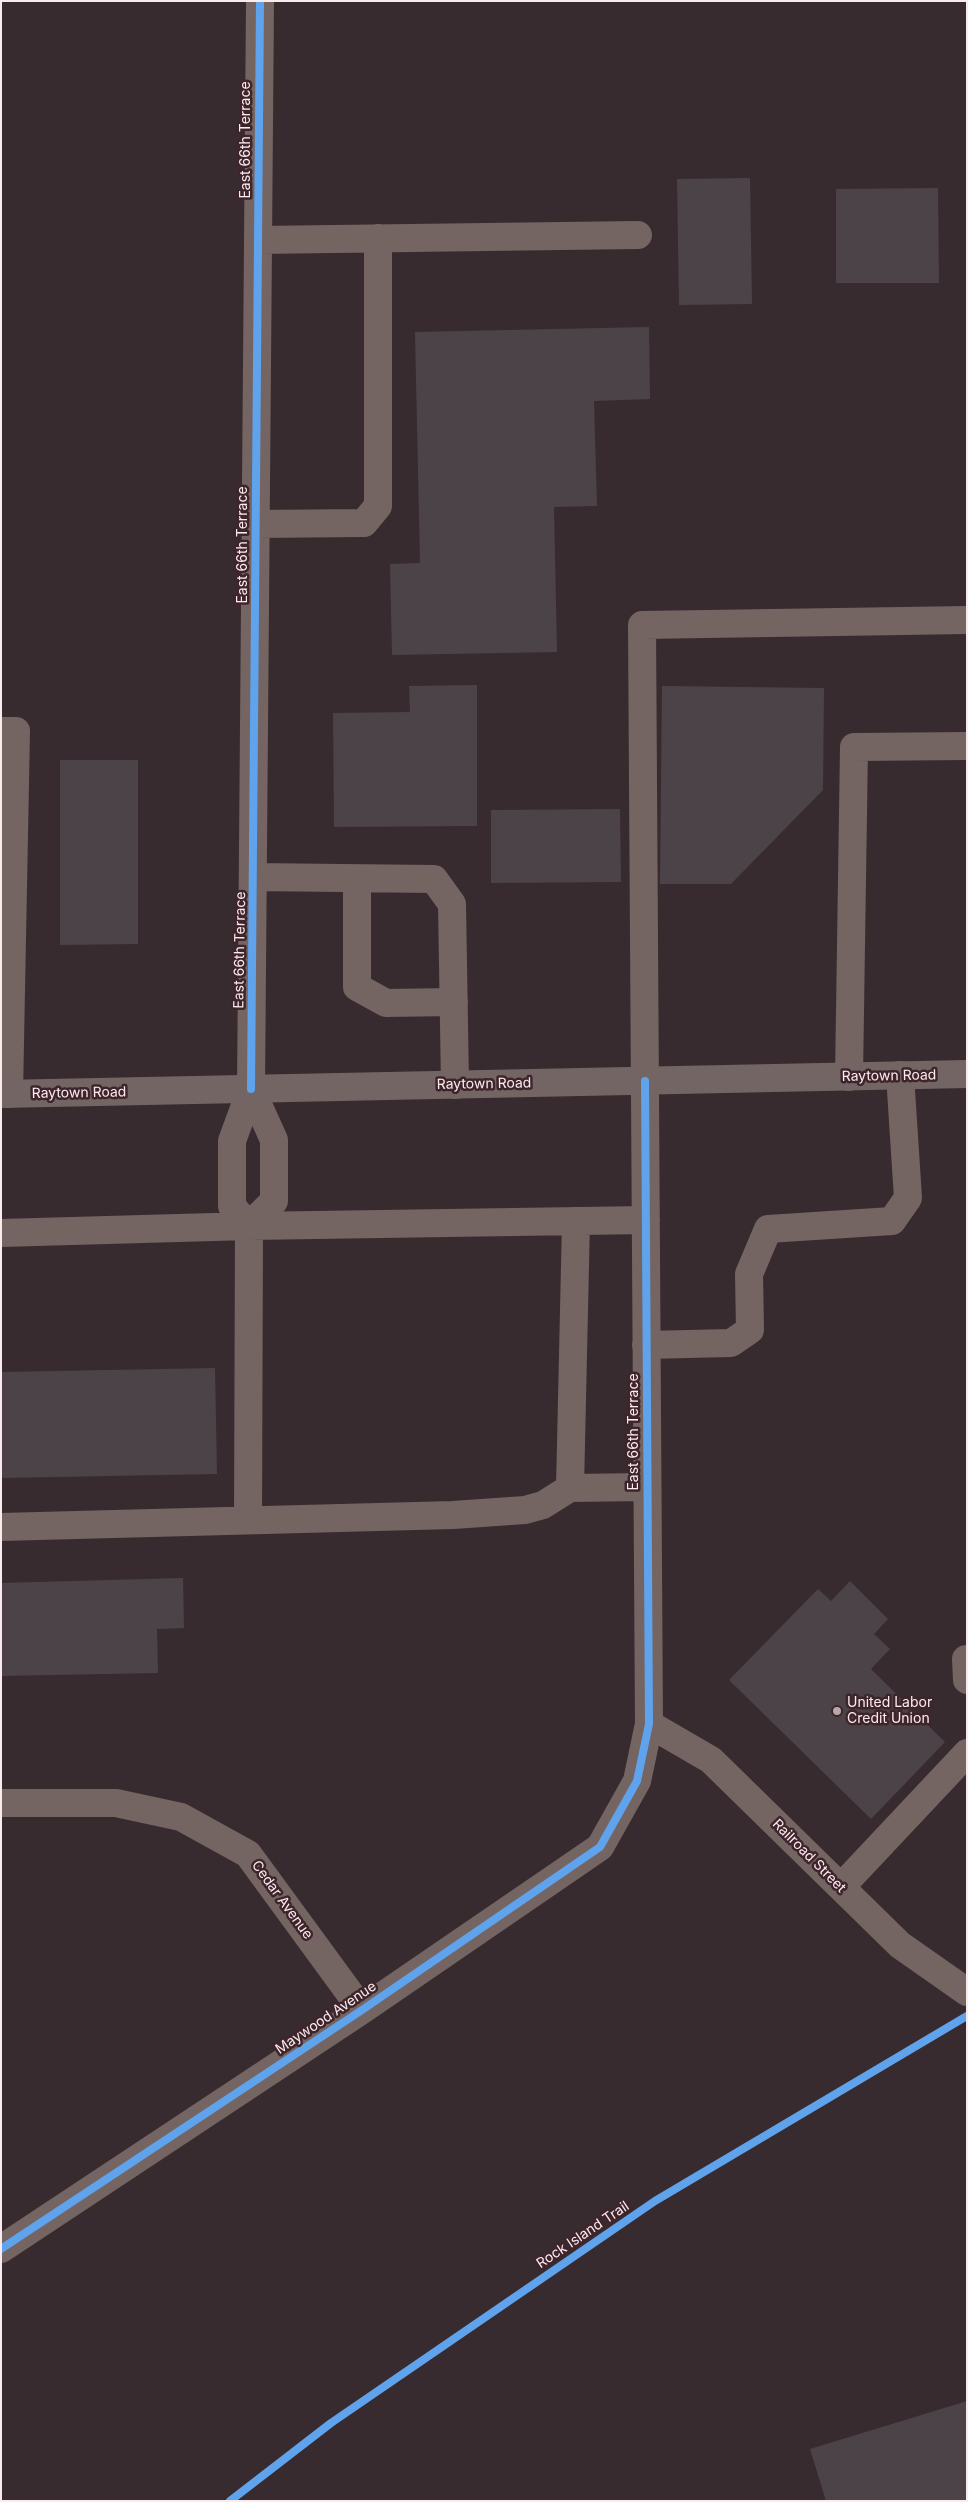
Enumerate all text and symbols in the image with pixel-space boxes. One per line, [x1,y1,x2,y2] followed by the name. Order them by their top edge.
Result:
[238,81,254,199] street label: East 66th Terrace
[235,486,251,604] street label: East 66th Terrace
[231,891,249,1009] street label: East 66th Terrace
[842,1067,936,1085] street label: Raytown Road
[437,1075,531,1093] street label: Raytown Road
[32,1084,126,1102] street label: Raytown Road
[626,1373,642,1491] street label: East 66th Terrace
[847,1695,932,1728] place label: United Labor Credit Union
[831,1705,843,1717] marker: United Labor Credit Union
[769,1816,849,1896] street label: Railroad Street
[248,1857,316,1943] street label: Cedar Avenue
[272,1978,380,2058] street label: Maywood Avenue
[533,2198,633,2272] street label: Rock Island Trail

